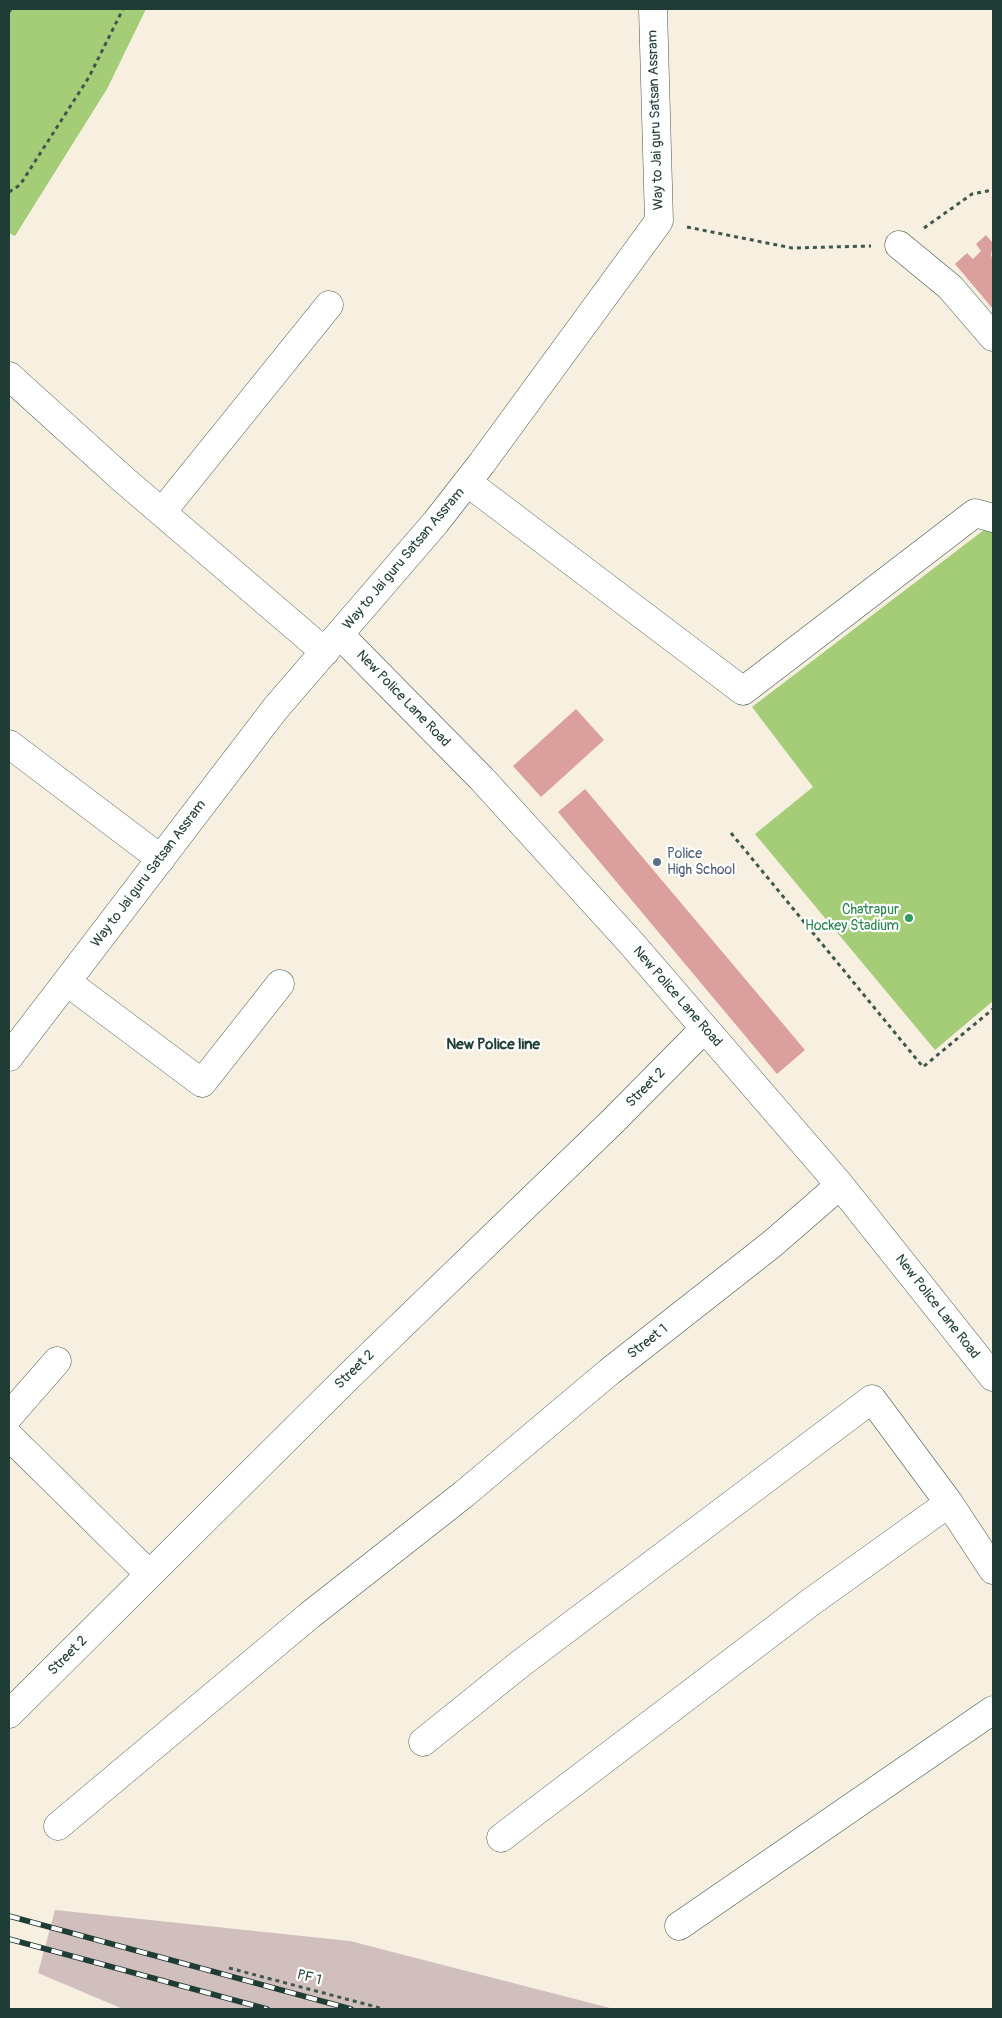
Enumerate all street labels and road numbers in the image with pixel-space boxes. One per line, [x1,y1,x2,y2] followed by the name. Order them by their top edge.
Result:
[644,30,668,210] street label: Way to Jai guru Satsan Assram
[340,485,468,633] street label: Way to Jai guru Satsan Assram
[353,647,453,751] street label: New Police Lane Road
[88,797,210,951] street label: Way to Jai guru Satsan Assram
[629,943,725,1051] street label: New Police Lane Road
[623,1065,669,1111] street label: Street 2
[891,1251,983,1363] street label: New Police Lane Road
[625,1321,671,1363] street label: Street 1
[332,1347,378,1393] street label: Street 2
[45,1633,91,1679] street label: Street 2
[295,1967,323,1989] street label: PF 1

